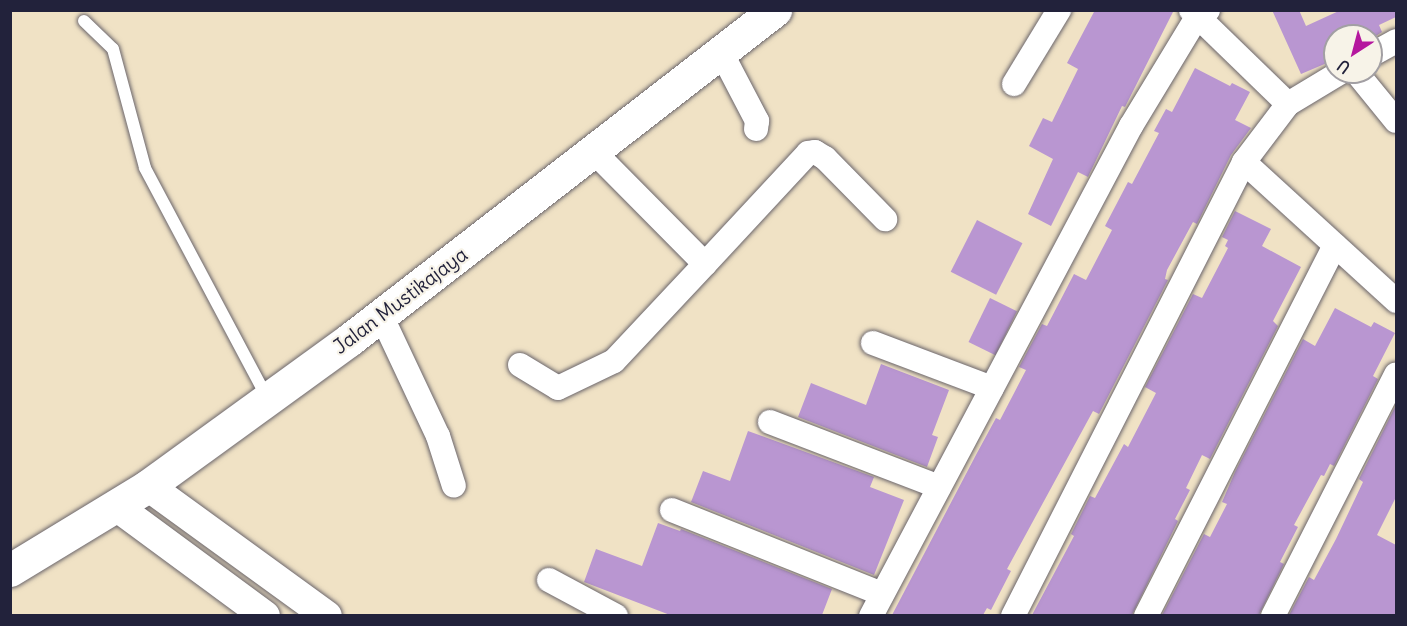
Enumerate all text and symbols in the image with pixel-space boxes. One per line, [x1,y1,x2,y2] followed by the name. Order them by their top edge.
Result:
[1323,24,1383,84] north arrow
[1333,56,1354,78] text: U
[328,242,472,358] street label: Jalan Mustikajaya

